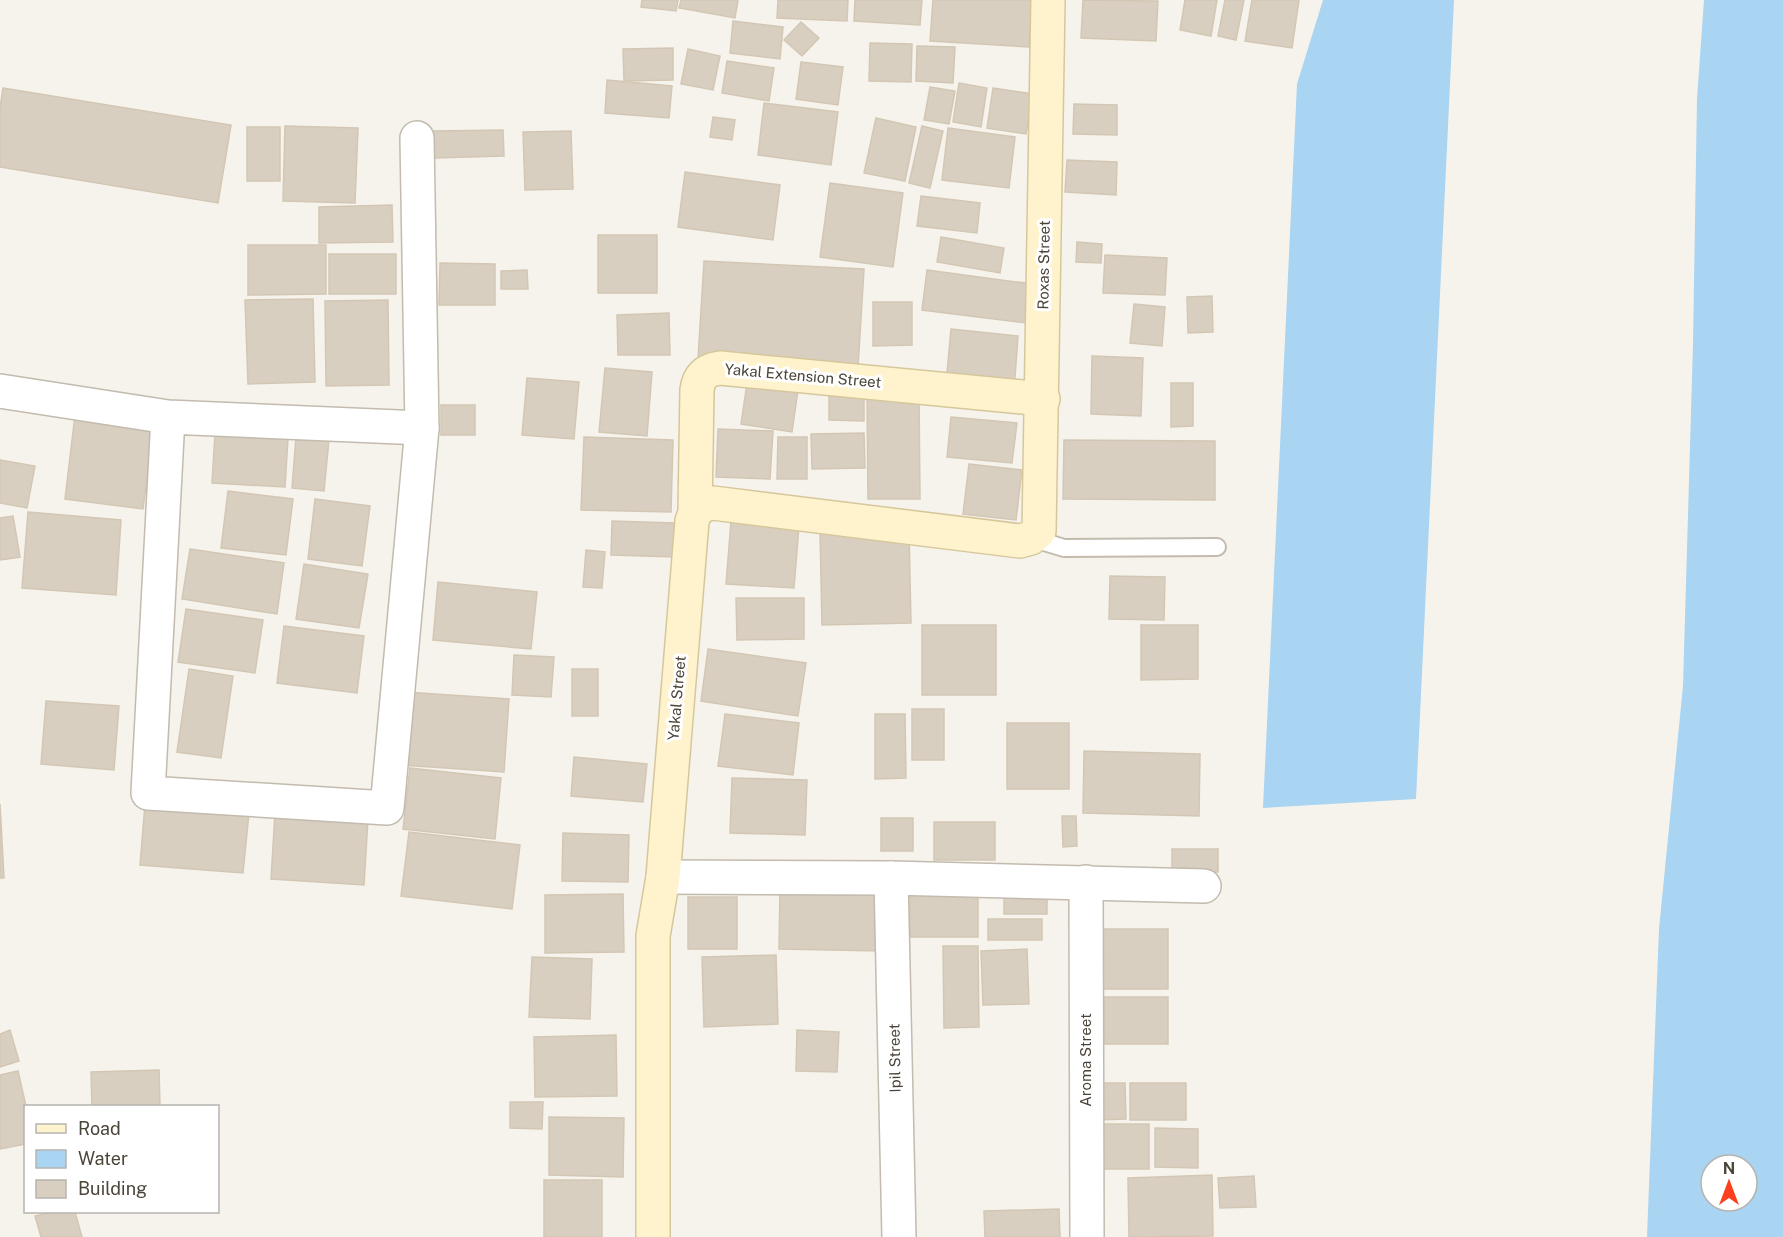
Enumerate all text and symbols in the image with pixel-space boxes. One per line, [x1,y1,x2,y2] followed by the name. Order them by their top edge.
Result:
[1034,220,1053,310] street label: Roxas Street
[724,360,882,391] street label: Yakal Extension Street
[664,655,689,741] street label: Yakal Street
[1077,1013,1094,1107] street label: Aroma Street
[885,1023,904,1093] street label: Ipil Street
[24,1105,219,1213] legend
[78,1118,121,1139] text: Road
[78,1148,128,1169] text: Water
[1699,1153,1759,1213] north arrow
[1723,1159,1735,1178] text: N
[78,1178,147,1199] text: Building

